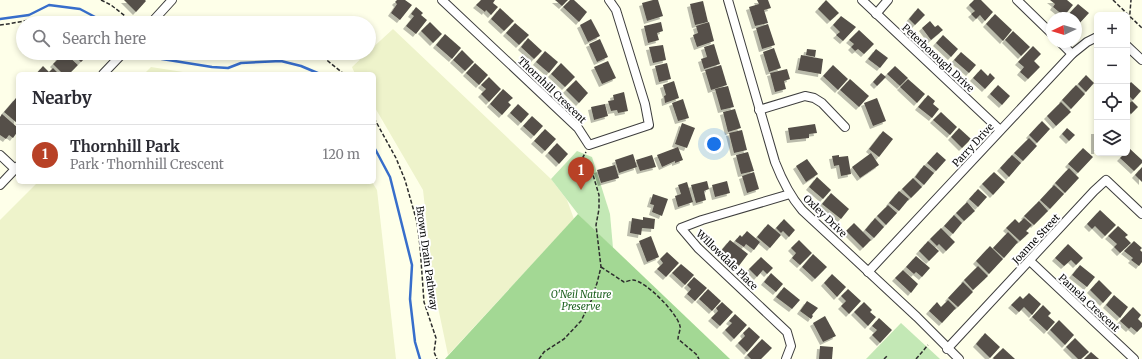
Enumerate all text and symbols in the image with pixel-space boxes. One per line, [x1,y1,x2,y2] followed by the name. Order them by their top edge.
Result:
[1046,12,1082,48] north arrow
[1094,12,1130,156] map controls
[1094,12,1130,48] button: +
[16,16,376,60] search box
[899,21,977,95] street label: Peterborough Drive
[30,27,52,49] icon: search
[62,29,146,48] text: Search here
[1094,48,1130,84] button: −
[515,54,589,126] street label: Thornhill Crescent
[1094,84,1130,120] button: locate
[32,87,92,109] text: Nearby
[949,120,997,170] street label: Parry Drive
[1094,120,1130,156] button: layers
[704,134,724,154] your location
[70,137,180,156] text: Thornhill Park
[42,146,48,163] text: 1
[322,146,360,163] text: 120 m
[70,156,224,173] text: Park · Thornhill Crescent
[568,157,594,190] pin: 1
[800,192,850,240] street label: Oxley Drive
[413,205,441,311] street label: Brown Drain Pathway
[1009,211,1063,268] street label: Joanne Street
[693,227,761,293] street label: Willowdale Place
[1056,271,1122,335] street label: Pamela Crescent
[551,288,611,313] park label: O'Neil Nature Preserve

